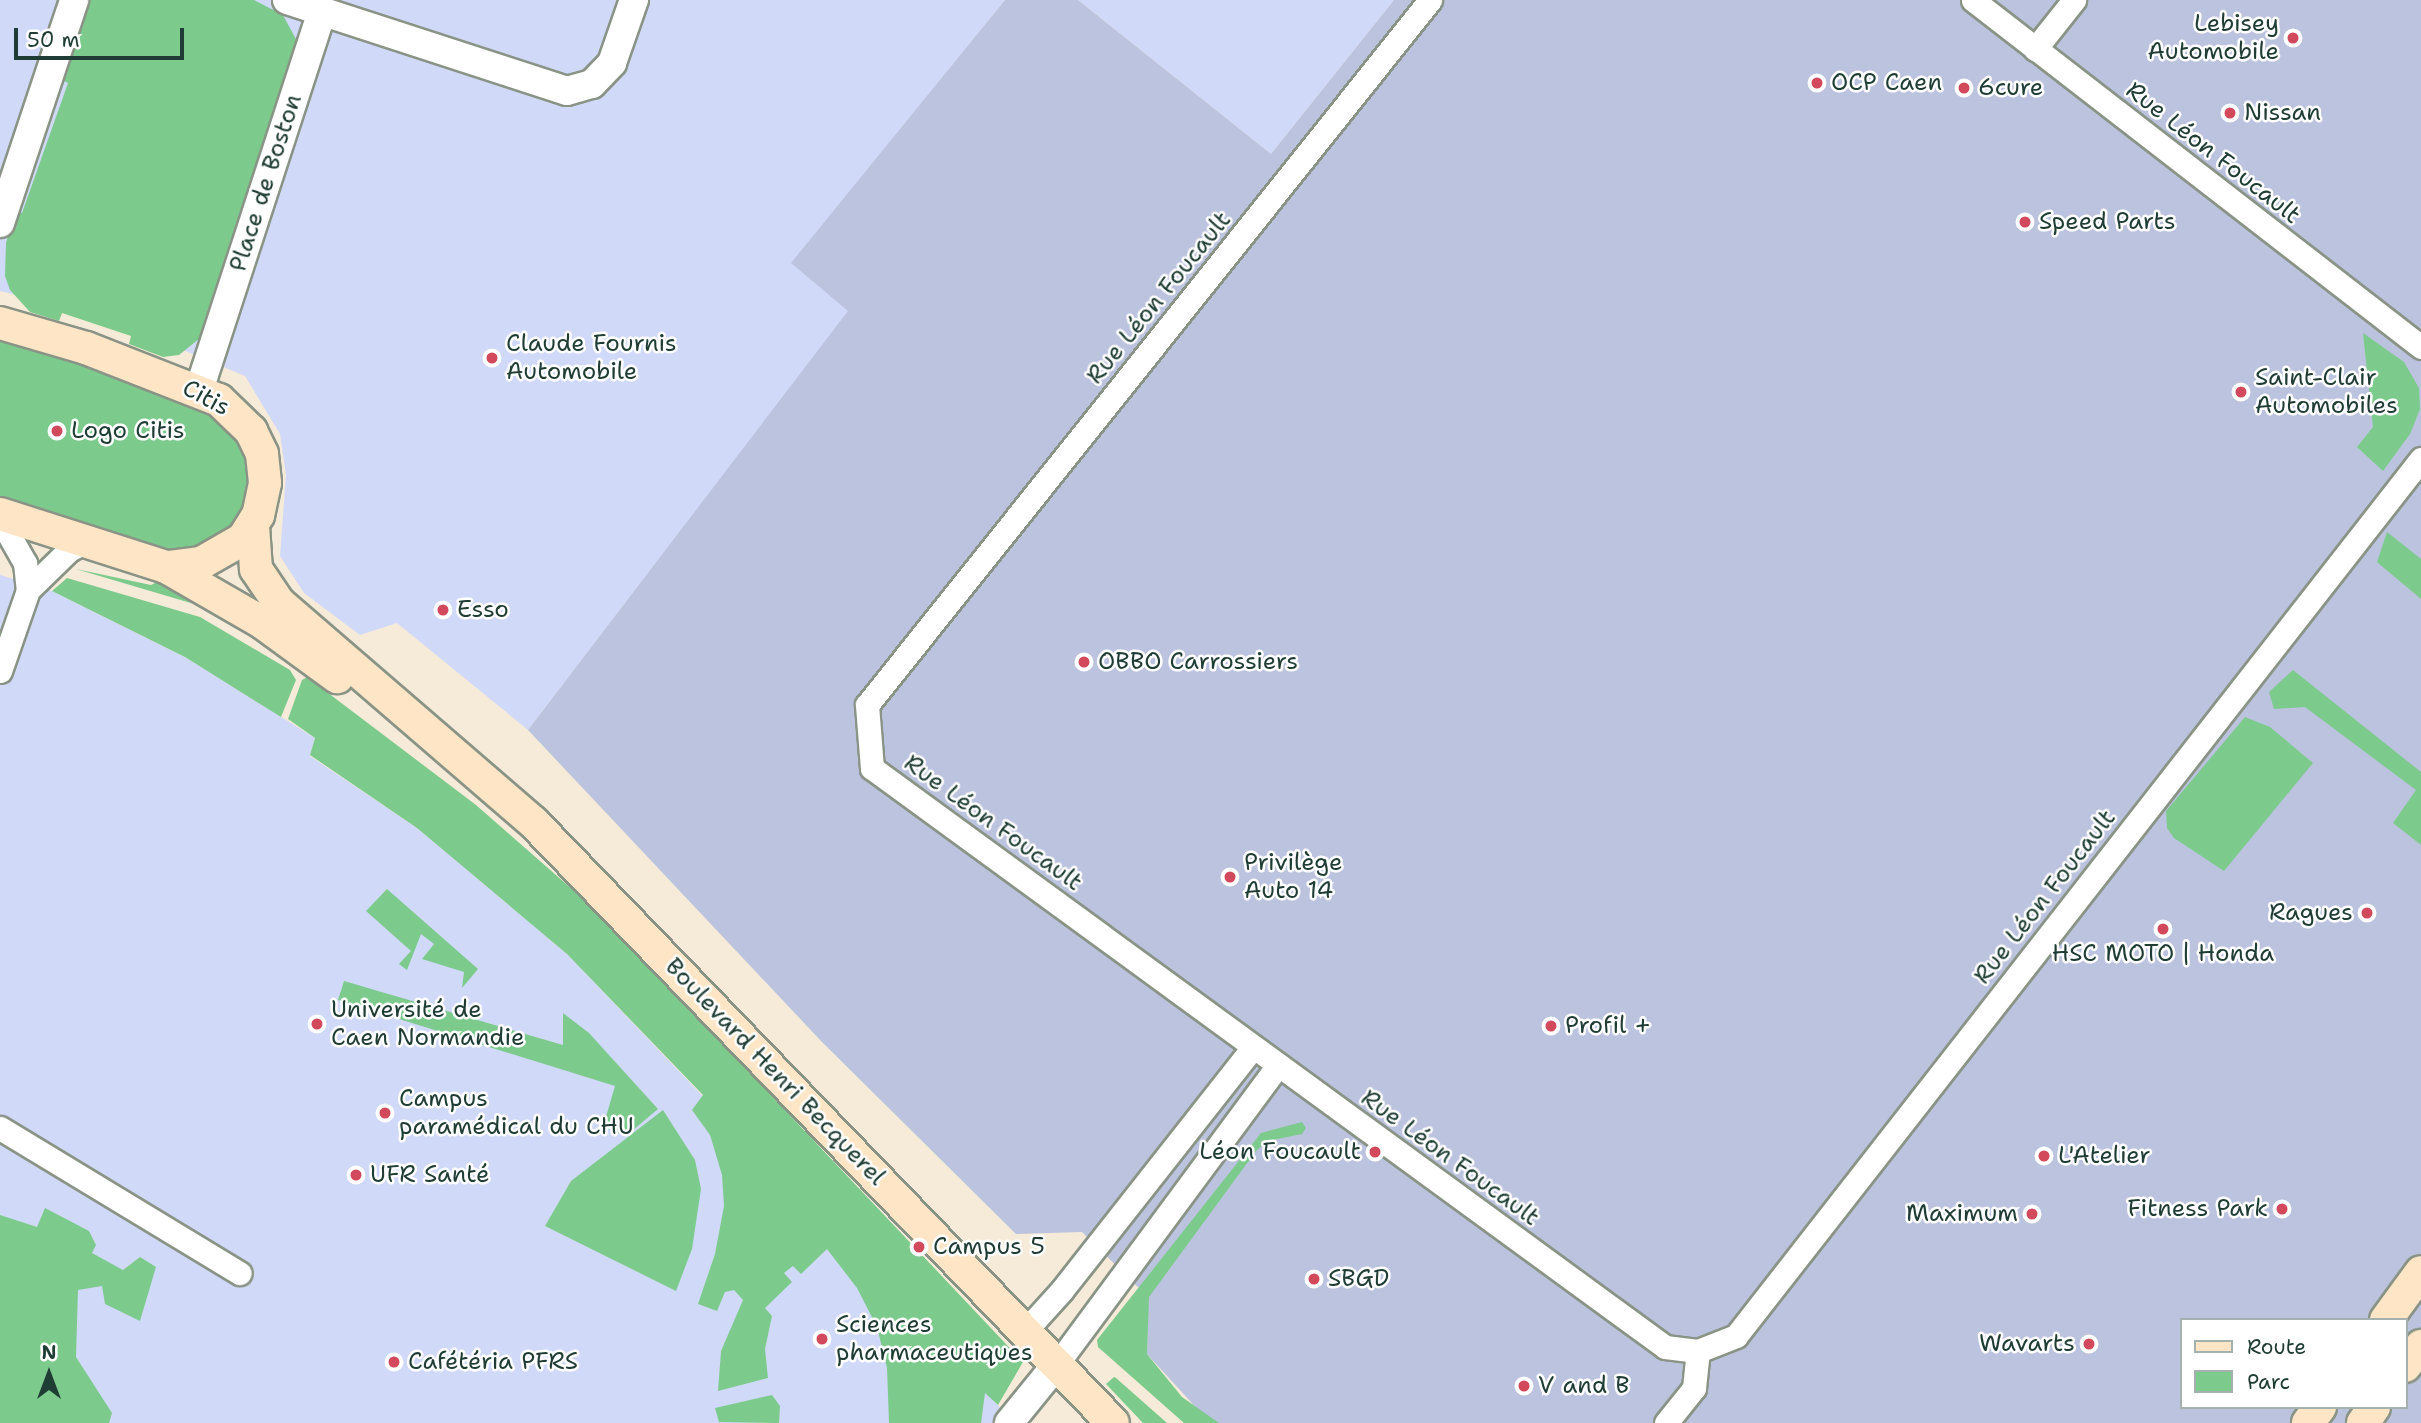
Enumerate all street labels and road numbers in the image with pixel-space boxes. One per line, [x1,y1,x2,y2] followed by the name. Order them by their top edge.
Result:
[2120,76,2306,230] street label: Rue Léon Foucault
[224,91,308,275] street label: Place de Boston
[1081,206,1237,390] street label: Rue Léon Foucault
[177,374,235,422] street label: Citis
[898,749,1088,897] street label: Rue Léon Foucault
[1968,804,2122,990] street label: Rue Léon Foucault
[659,952,891,1192] street label: Boulevard Henri Becquerel
[1355,1084,1545,1232] street label: Rue Léon Foucault

